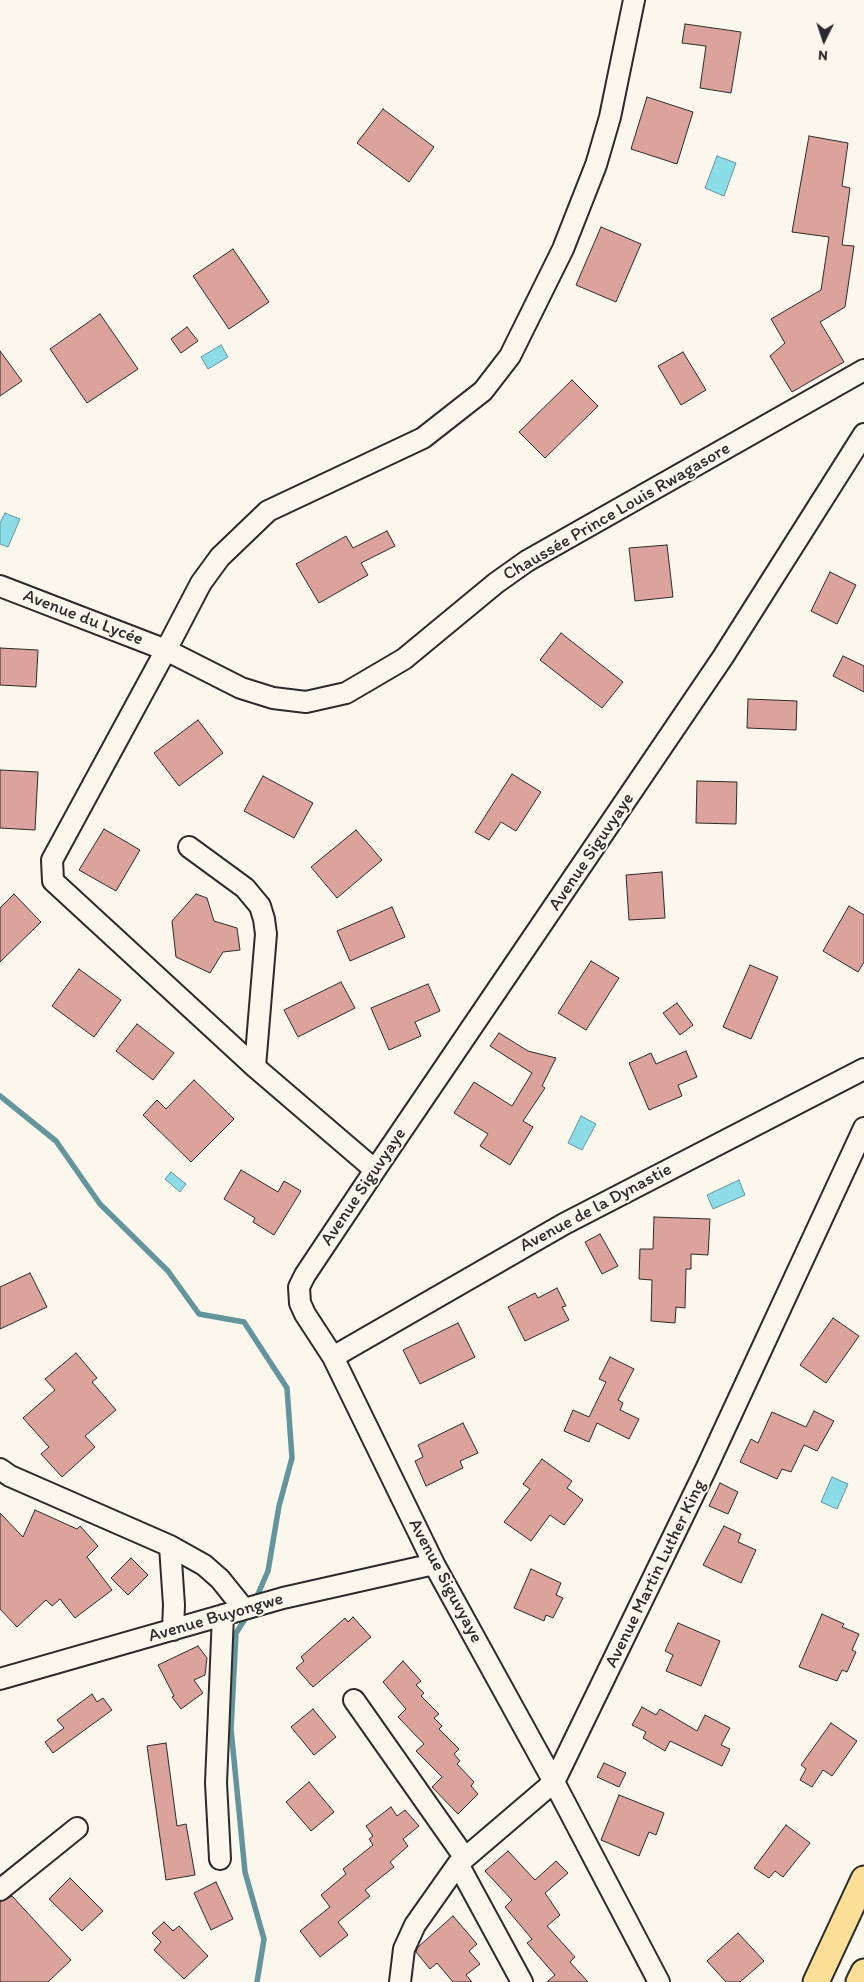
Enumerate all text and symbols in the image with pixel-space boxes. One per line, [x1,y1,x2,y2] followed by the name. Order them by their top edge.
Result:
[799,15,849,65] north arrow
[818,47,828,64] text: N
[500,438,734,586] street label: Chaussée Prince Louis Rwagasore
[20,585,146,651] street label: Avenue du Lycée
[545,789,639,915] street label: Avenue Siguvyaye
[317,1124,411,1250] street label: Avenue Siguvyaye
[516,1159,676,1257] street label: Avenue de la Dynastie
[601,1476,711,1672] street label: Avenue Martin Luther King
[403,1515,487,1647] street label: Avenue Siguvyaye
[146,1588,286,1648] street label: Avenue Buyongwe

